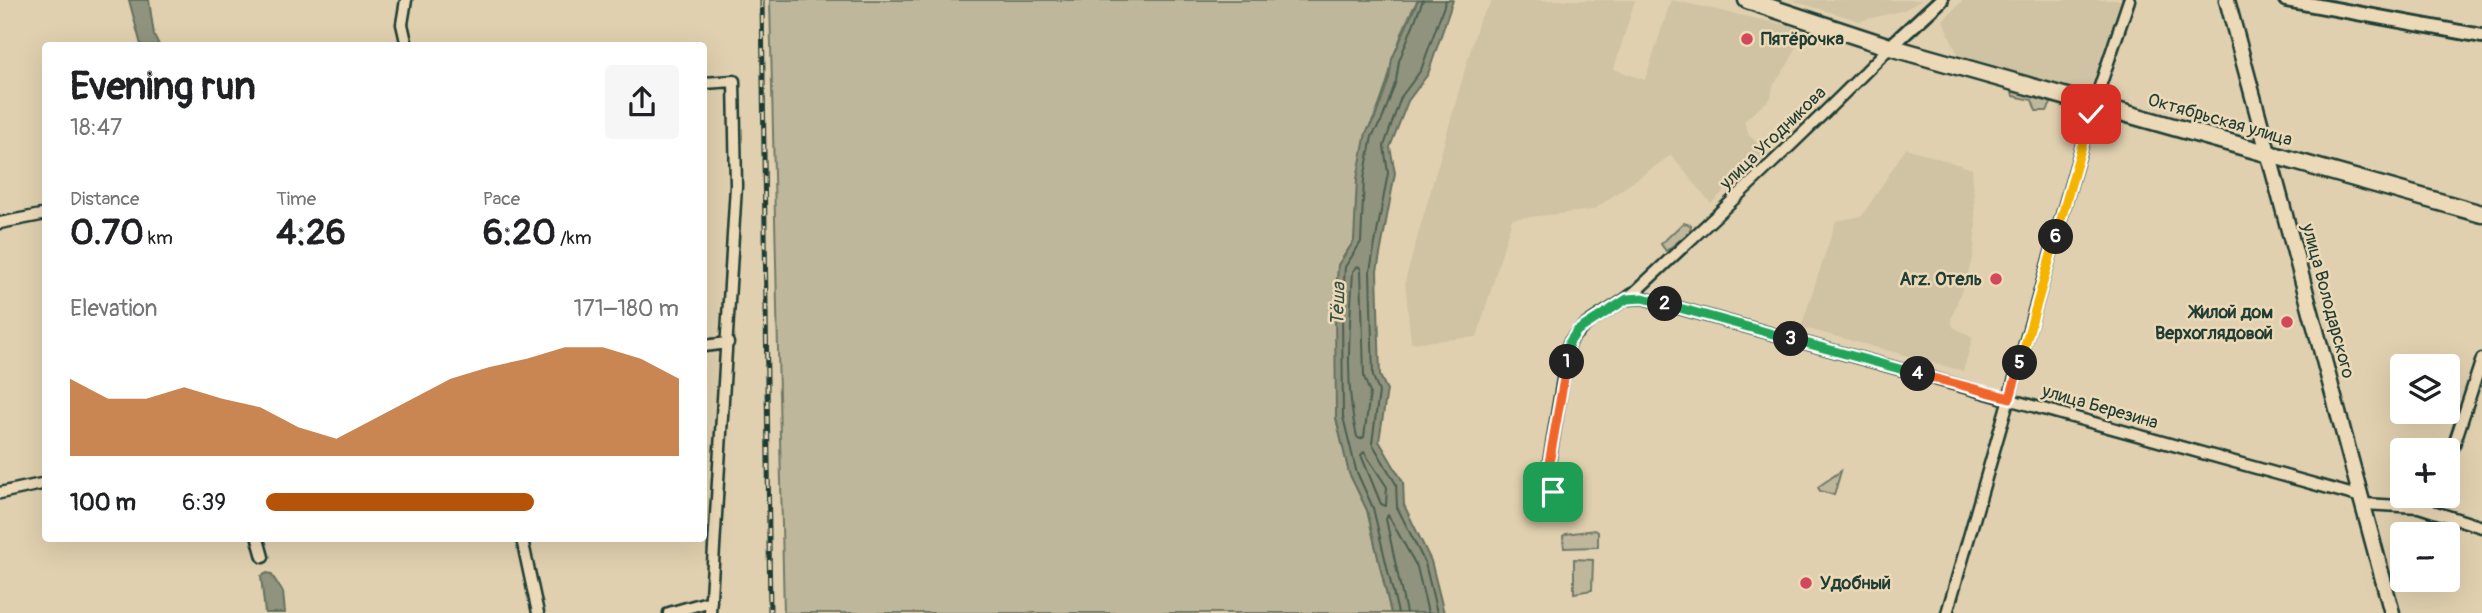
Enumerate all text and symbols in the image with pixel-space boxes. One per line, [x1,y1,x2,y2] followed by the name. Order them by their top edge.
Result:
[1761,28,1845,51] place label: Пятёрочка
[1739,31,1755,47] marker: Пятёрочка
[70,63,256,111] text: Evening run
[605,65,679,139] button: share
[1714,81,1831,195] street label: улица Угодникова
[2061,84,2121,144] pin
[2145,88,2295,152] street label: Октябрьская улица
[2072,95,2110,133] icon: check
[70,113,122,142] text: 18:47
[70,187,139,211] text: Distance
[276,187,316,211] text: Time
[483,187,520,211] text: Pace
[70,211,144,255] text: 0.70
[276,211,346,255] text: 4:26
[483,211,556,255] text: 6:20
[2038,219,2074,254] pin: 6
[2296,220,2360,381] street label: улица Володарского
[2050,224,2061,248] text: 6
[144,226,173,250] text: km
[556,226,592,250] text: /km
[1900,268,1982,291] place label: Arz. Отель
[1988,271,2004,287] marker: Arz. Отель
[1325,281,1351,326] water label: Тёша
[1648,286,1682,322] pin: 2
[1659,291,1670,315] text: 2
[70,294,158,323] text: Elevation
[574,294,679,323] text: 171–180 m
[2155,301,2273,345] place label: Жилой дом Верхоглядовой
[2279,314,2295,330] marker: Жилой дом Верхоглядовой
[1774,322,1809,356] pin: 3
[1785,326,1796,350] text: 3
[1550,344,1584,380] pin: 1
[2002,346,2038,380] pin: 5
[1563,349,1570,373] text: 1
[2014,350,2025,374] text: 5
[2390,354,2460,592] map controls
[2390,354,2460,424] button: layers
[1900,356,1936,392] pin: 4
[1912,361,1923,385] text: 4
[2038,379,2161,435] street label: улица Березина
[2390,438,2460,508] button: +
[1523,462,1583,522] pin
[1534,473,1572,511] icon: arrive
[70,488,136,517] text: 100 m
[182,488,226,517] text: 6:39
[2390,522,2460,592] button: −
[1820,572,1891,595] place label: Удобный
[1798,575,1814,591] marker: Удобный

